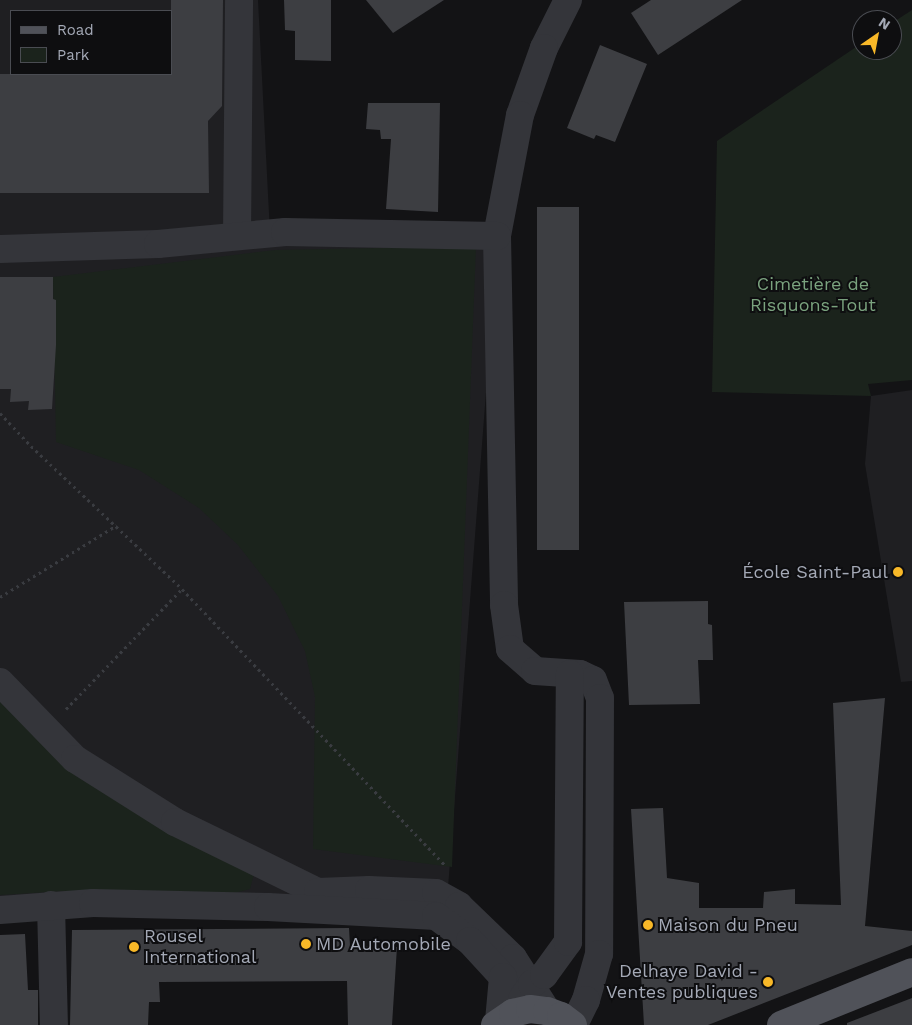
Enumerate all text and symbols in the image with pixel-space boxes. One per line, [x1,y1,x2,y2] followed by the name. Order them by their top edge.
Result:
[10,10,172,75] legend
[852,10,902,60] north arrow
[876,14,893,33] text: N
[57,21,94,39] text: Road
[57,46,89,64] text: Park
[750,274,876,316] park label: Cimetière de Risquons-Tout
[742,561,888,583] place label: École Saint-Paul
[892,566,904,578] marker: École Saint-Paul
[658,914,798,936] place label: Maison du Pneu
[642,919,654,931] marker: Maison du Pneu
[144,926,256,969] place label: Rousel International
[316,933,452,955] place label: MD Automobile
[300,938,312,950] marker: MD Automobile
[128,941,140,953] marker: Rousel International
[606,961,758,1004] place label: Delhaye David - Ventes publiques
[762,976,774,988] marker: Delhaye David - Ventes publiques

